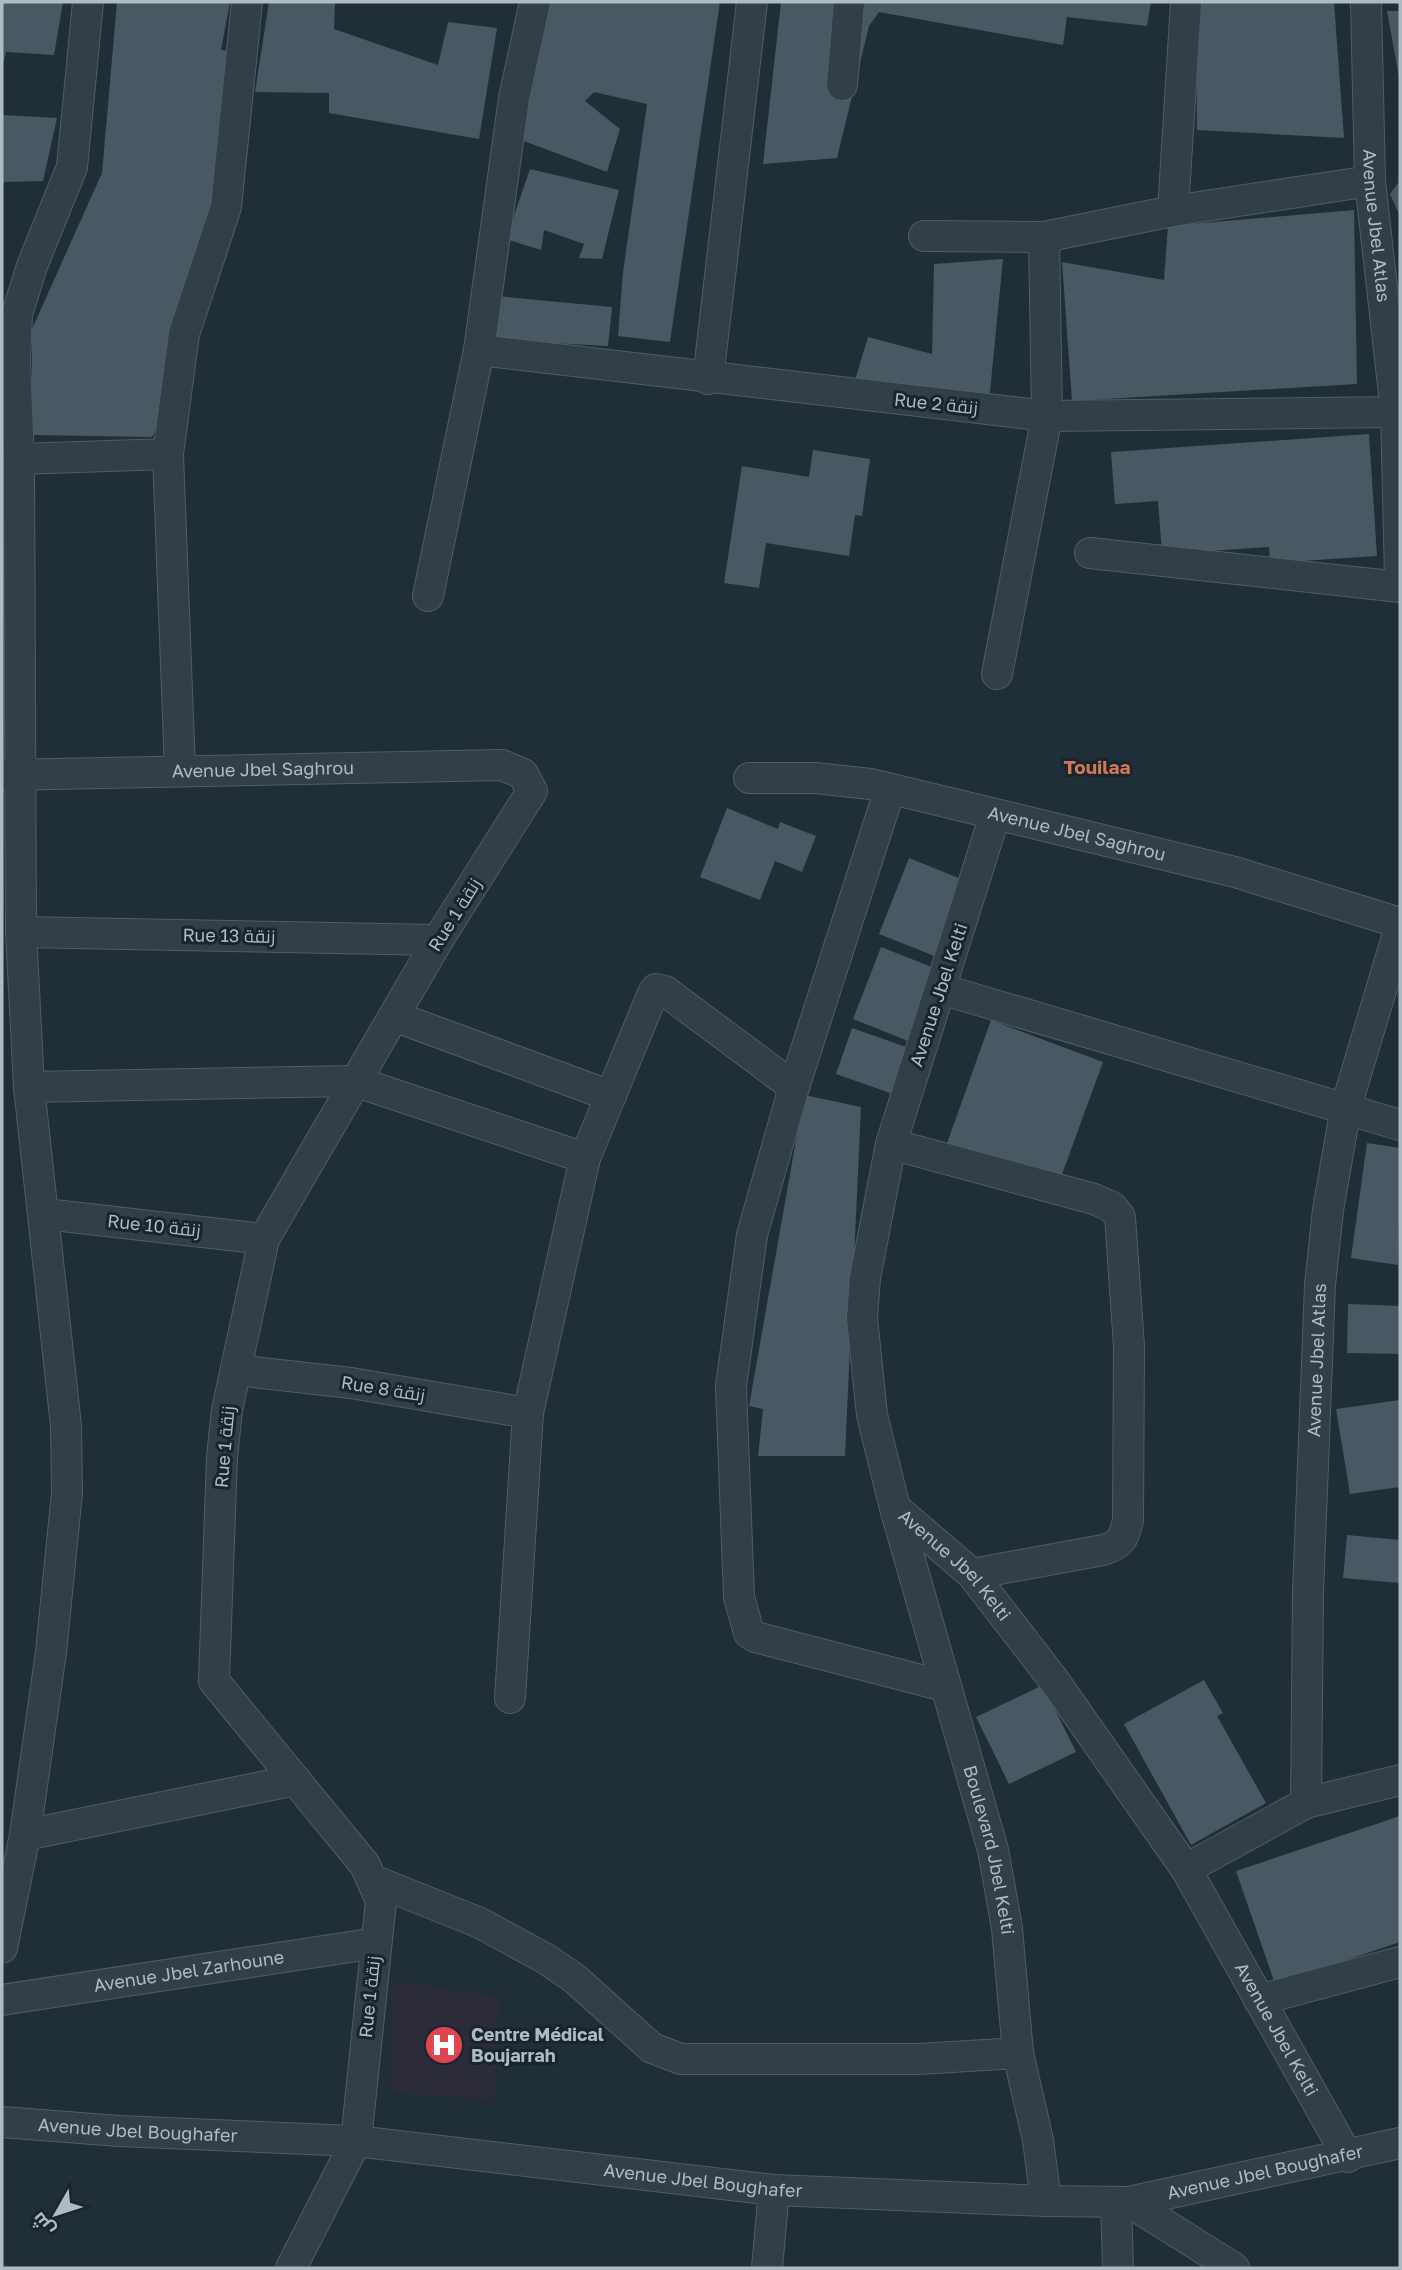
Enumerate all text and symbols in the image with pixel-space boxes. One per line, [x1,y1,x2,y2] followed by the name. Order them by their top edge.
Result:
[1359,149,1396,303] street label: Avenue Jbel Atlas
[893,388,979,419] street label: Rue 2 زنقة
[1063,755,1131,778] district label: Touilaa
[172,756,354,782] street label: Avenue Jbel Saghrou
[986,801,1168,865] street label: Avenue Jbel Saghrou
[423,874,486,956] street label: Rue 1 زنقة
[904,920,972,1069] street label: Avenue Jbel Kelti
[182,923,276,948] street label: Rue 13 زنقة
[106,1209,202,1242] street label: Rue 10 زنقة
[1302,1283,1330,1437] street label: Avenue Jbel Atlas
[339,1371,427,1406] street label: Rue 8 زنقة
[209,1405,240,1489] street label: Rue 1 زنقة
[895,1504,1016,1625] street label: Avenue Jbel Kelti
[959,1763,1020,1936] street label: Boulevard Jbel Kelti
[92,1945,285,1996] street label: Avenue Jbel Zarhoune
[354,1955,385,2039] street label: Rue 1 زنقة
[1231,1958,1323,2100] street label: Avenue Jbel Kelti
[471,2023,604,2066] place label: Centre Médical Boujarrah
[423,2024,465,2066] hospital icon: Centre Médical Boujarrah
[37,2113,238,2146] street label: Avenue Jbel Boughafer
[1165,2139,1365,2203] street label: Avenue Jbel Boughafer
[603,2158,803,2201] street label: Avenue Jbel Boughafer
[21,2179,91,2249] north arrow
[26,2208,60,2242] text: ش

